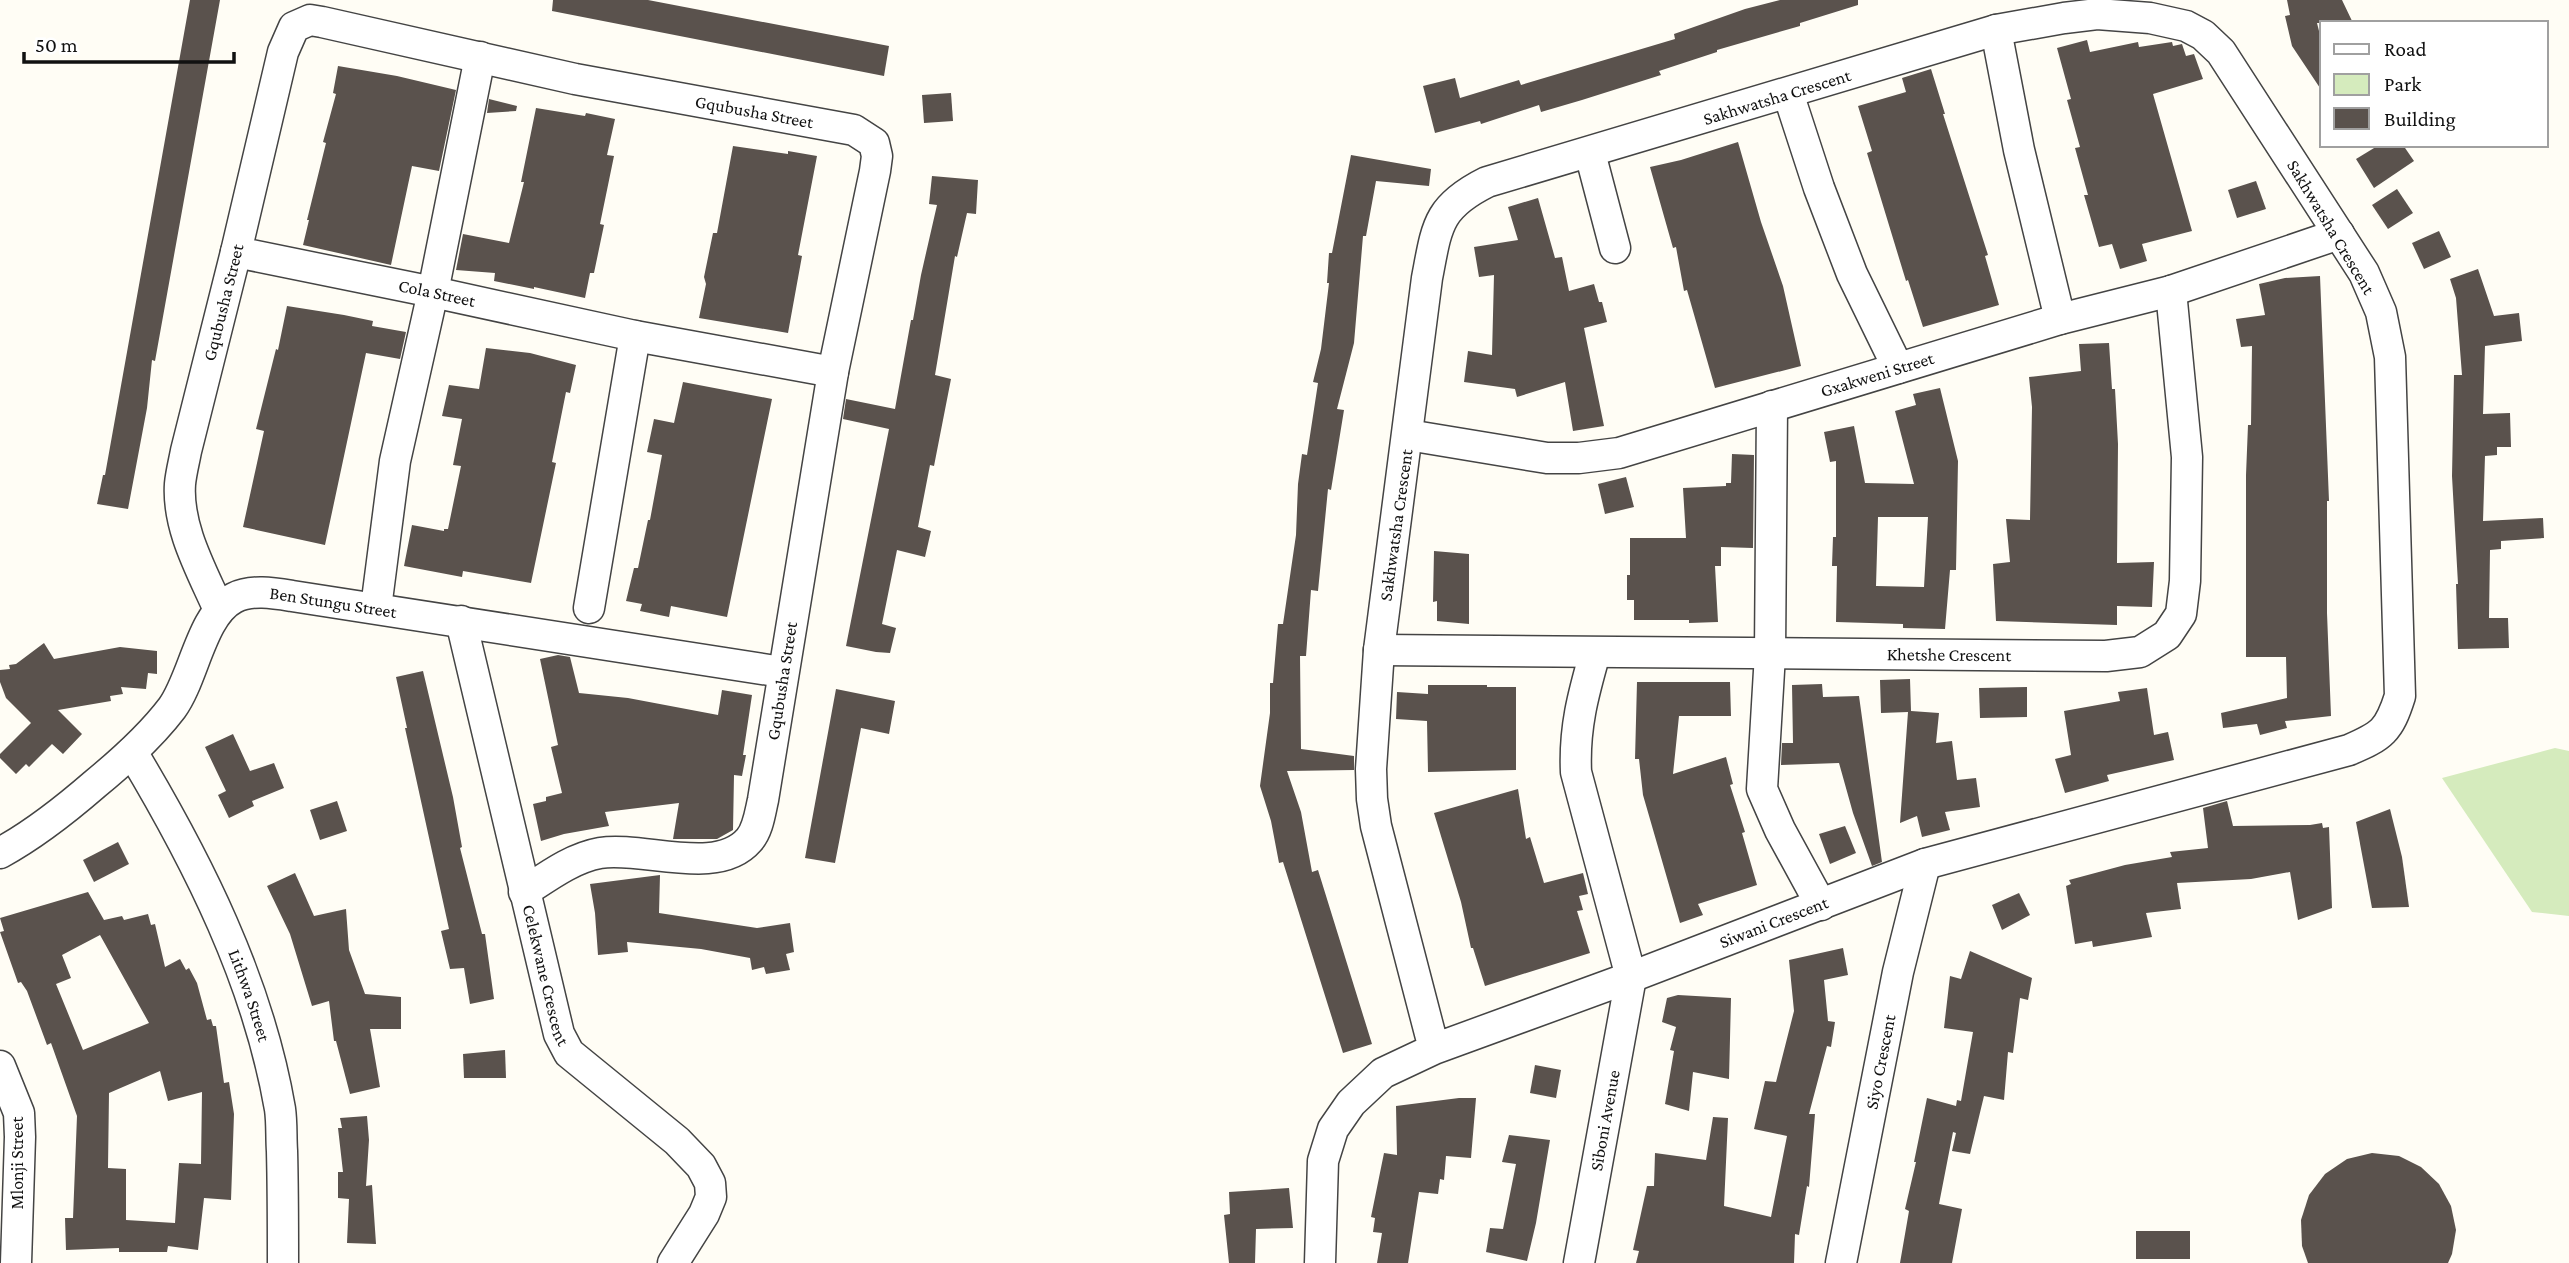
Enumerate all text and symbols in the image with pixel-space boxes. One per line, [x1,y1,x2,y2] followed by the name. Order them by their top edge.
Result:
[24,21,234,65] scale bar
[2320,21,2548,147] legend
[35,33,78,57] text: 50 m
[2384,37,2427,61] text: Road
[1701,65,1854,129] street label: Sakhwatsha Crescent
[2384,72,2421,96] text: Park
[694,91,816,133] street label: Gqubusha Street
[2384,107,2456,131] text: Building
[2283,156,2380,299] street label: Sakhwatsha Crescent
[199,241,248,363] street label: Gqubusha Street
[397,275,478,311] street label: Cola Street
[1818,348,1937,401] street label: Gxakweni Street
[1375,447,1417,602] street label: Sakhwatsha Crescent
[269,583,399,622] street label: Ben Stungu Street
[763,619,801,742] street label: Gqubusha Street
[1887,644,2012,665] street label: Khetshe Crescent
[1716,892,1832,952] street label: Siwani Crescent
[519,903,574,1050] street label: Celekwane Crescent
[224,946,275,1045] street label: Lithwa Street
[1861,1012,1900,1111] street label: Siyo Crescent
[1586,1068,1624,1172] street label: Siboni Avenue
[7,1115,28,1209] street label: Mlonji Street

